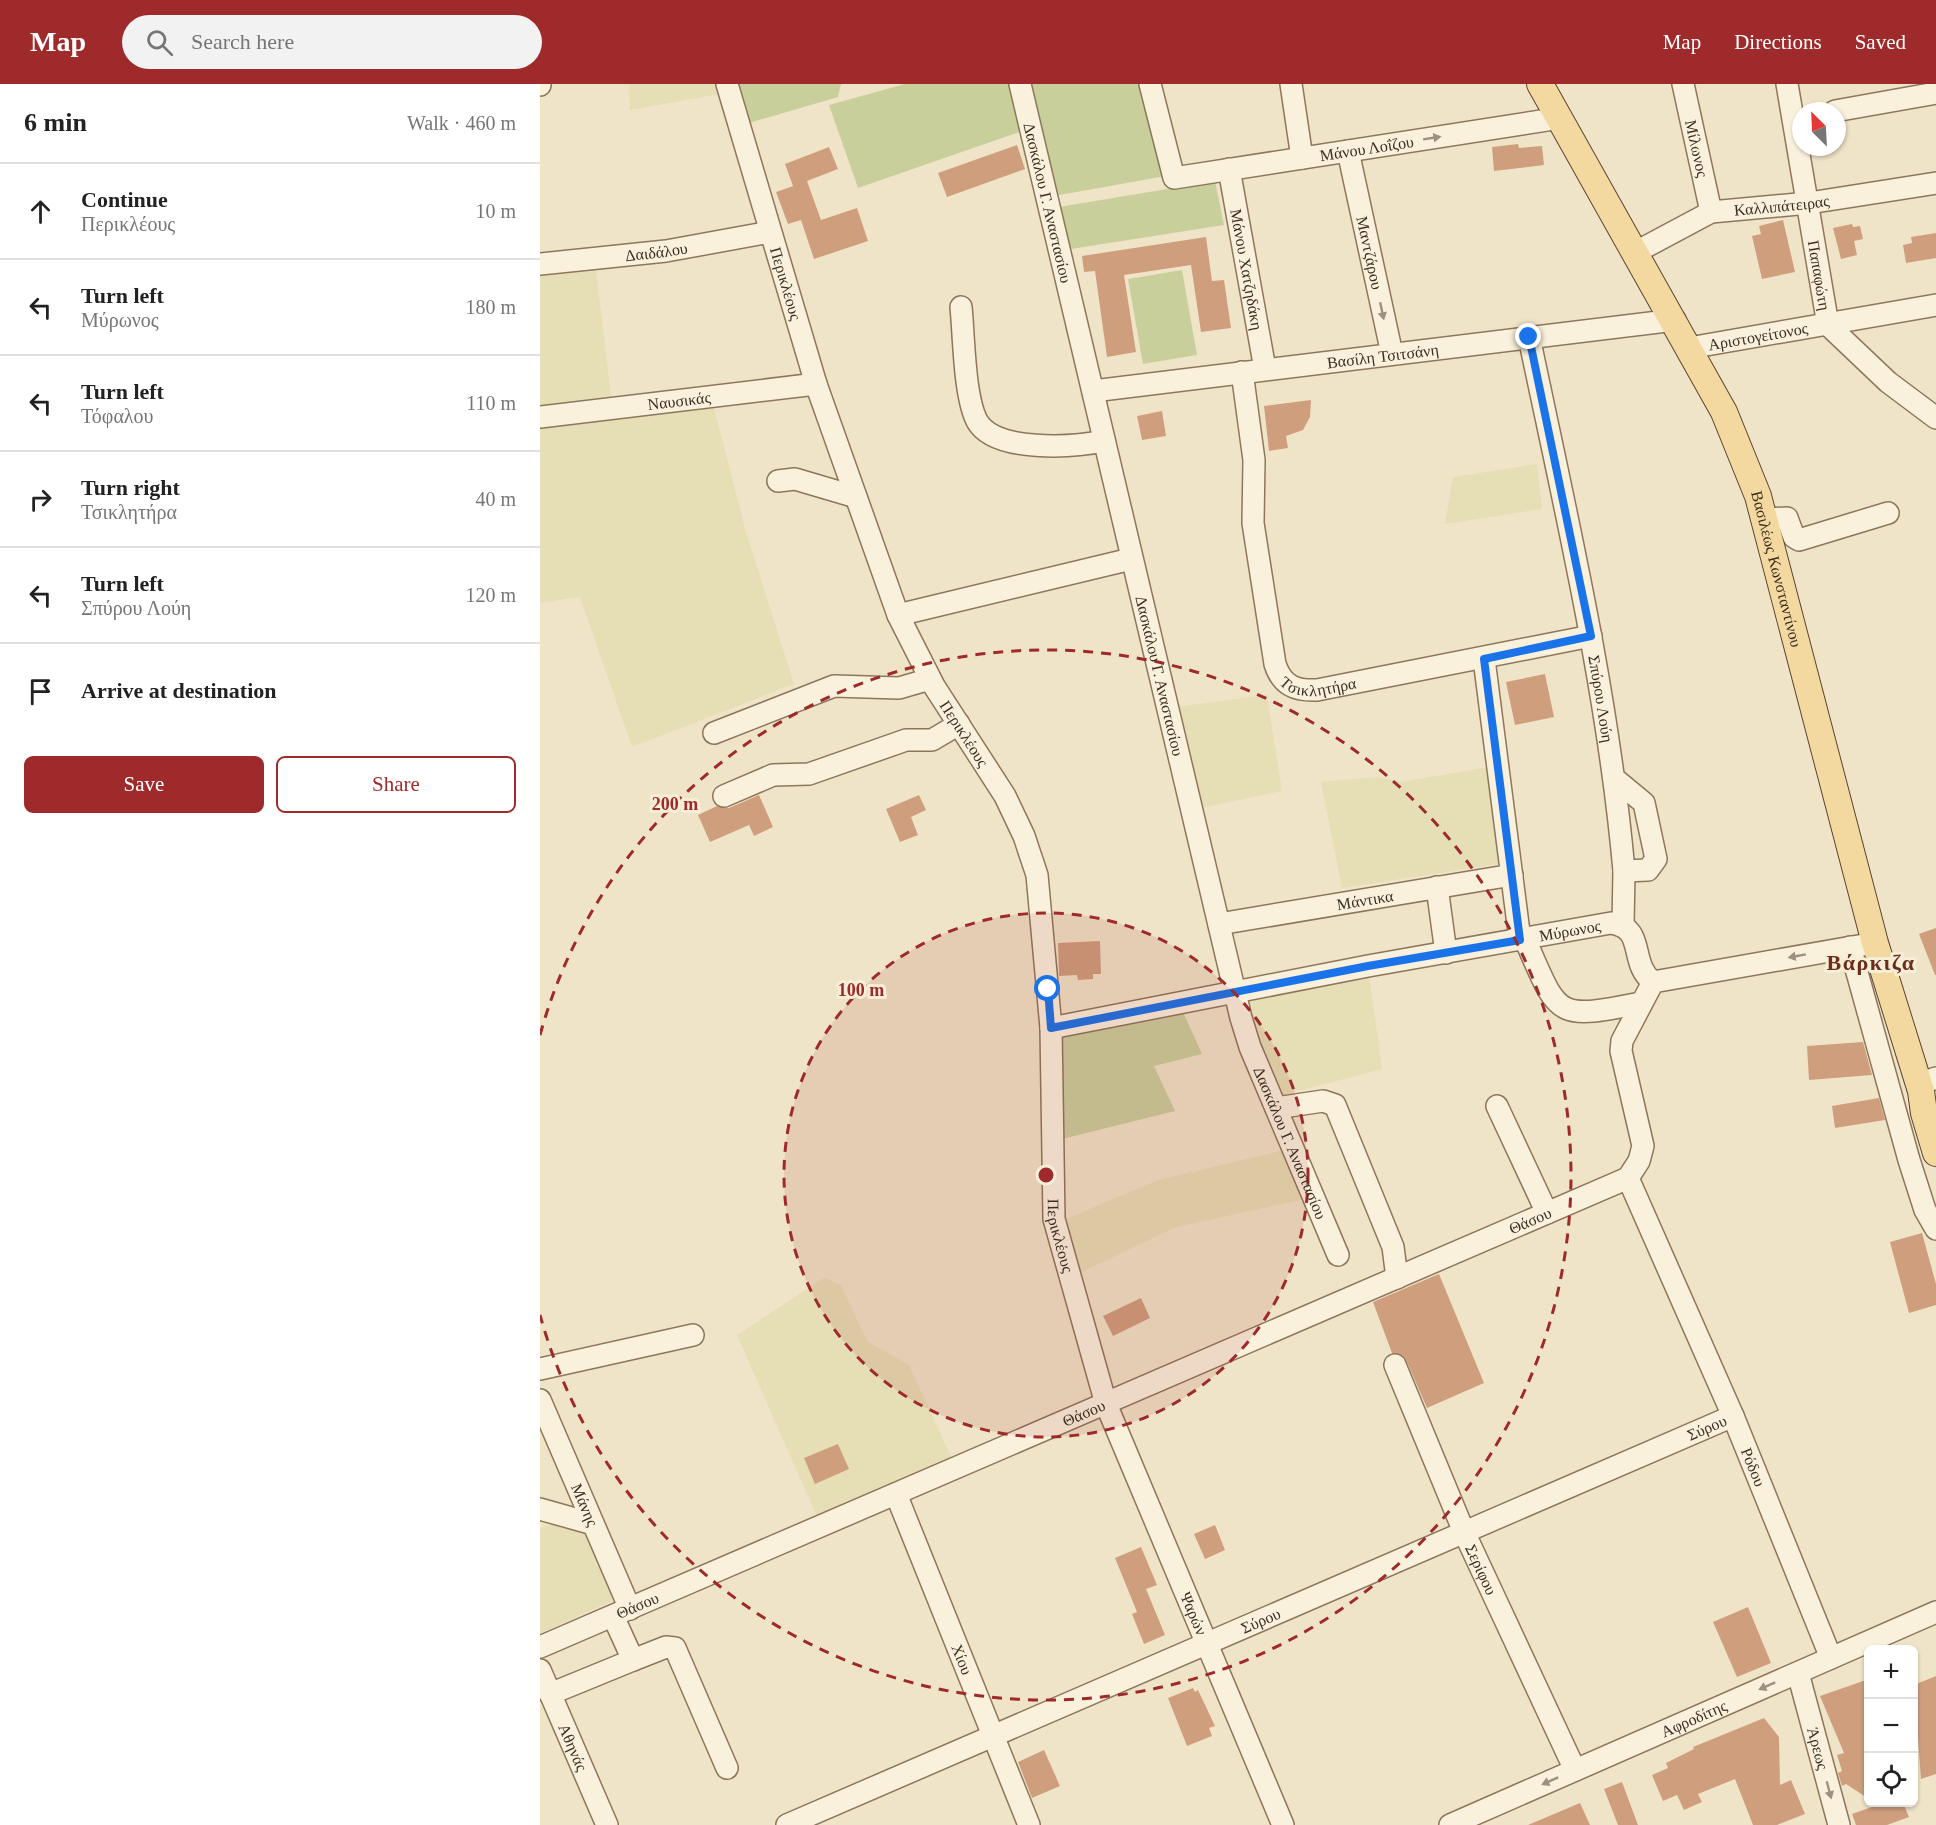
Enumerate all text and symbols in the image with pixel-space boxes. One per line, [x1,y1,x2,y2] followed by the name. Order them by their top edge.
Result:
[122,15,542,69] search box
[30,26,86,57] text: Map
[143,26,176,59] icon: search
[191,29,294,54] text: Search here
[1663,30,1701,54] text: Map
[1734,30,1822,54] text: Directions
[1855,30,1906,54] text: Saved
[1792,102,1846,156] north arrow
[24,108,87,137] text: 6 min
[407,112,516,134] text: Walk · 460 m
[1683,118,1712,179] street label: Μίλωνος
[1021,121,1075,285] street label: Δασκάλου Γ. Αναστασίου
[1319,132,1415,164] street label: Μάνου Λοΐζου
[1423,133,1442,142] one-way arrow
[81,187,168,212] text: Continue
[1733,191,1831,218] street label: Καλλιπάτειρας
[24,195,57,228] icon: ahead
[475,200,516,222] text: 10 m
[1228,207,1266,332] street label: Μάνου Χατζηδάκη
[81,213,175,235] text: Περικλέους
[1354,214,1386,291] street label: Μαντζάρου
[624,239,689,264] street label: Δαιδάλου
[1805,239,1834,312] street label: Παπαφώτη
[767,245,805,323] street label: Περικλέους
[81,283,164,308] text: Turn left
[24,291,57,324] icon: left
[465,296,516,318] text: 180 m
[1378,302,1388,320] one-way arrow
[81,309,159,331] text: Μύρωνος
[1707,319,1810,353] street label: Αριστογείτονος
[1515,323,1541,349] route end
[1326,340,1440,371] street label: Βασίλη Τσιτσάνη
[81,379,164,404] text: Turn left
[24,387,57,420] icon: left
[646,388,712,413] street label: Ναυσικάς
[466,392,516,414] text: 110 m
[81,405,153,427] text: Τόφαλου
[81,475,180,500] text: Turn right
[24,483,57,516] icon: right
[475,488,516,510] text: 40 m
[1748,489,1806,649] street label: Βασιλέως Κωνσταντίνου
[81,501,177,523] text: Τσικλητήρα
[81,571,164,596] text: Turn left
[24,579,57,612] icon: left
[465,584,516,606] text: 120 m
[1133,594,1187,758] street label: Δασκάλου Γ. Αναστασίου
[81,597,191,619] text: Σπύρου Λούη
[1586,654,1617,744] street label: Σπύρου Λούη
[1277,673,1358,699] street label: Τσικλητήρα
[24,675,57,708] icon: arrive
[81,678,277,703] text: Arrive at destination
[937,697,992,770] street label: Περικλέους
[24,756,264,813] button: Save
[276,756,516,813] button: Share
[652,794,698,814] text: 200 m
[1335,886,1395,913] street label: Μάντικα
[1538,916,1603,944] street label: Μύρωνος
[1827,950,1915,975] district label: Βάρκιζα
[1787,952,1806,961] one-way arrow
[1034,975,1060,1001] route start
[838,980,884,1000] text: 100 m
[1251,1064,1330,1222] street label: Δασκάλου Γ. Αναστασίου
[1036,1165,1056,1185] centre of rings
[1044,1199,1077,1275] street label: Περικλέους
[1506,1204,1554,1237] street label: Θάσου
[1060,1396,1108,1429] street label: Θάσου
[1684,1411,1729,1443] street label: Σύρου
[1738,1445,1769,1489] street label: Ρόδου
[568,1481,602,1529] street label: Μάνης
[1462,1542,1500,1597] street label: Σερίφου
[614,1588,661,1622] street label: Θάσου
[1178,1589,1211,1637] street label: Ψαρών
[1238,1604,1283,1636] street label: Σύρου
[949,1641,976,1677] street label: Χίου
[1864,1645,1918,1807] map controls
[1864,1645,1918,1699] button: +
[1758,1682,1776,1691] one-way arrow
[1658,1696,1730,1740] street label: Αφροδίτης
[1864,1699,1918,1753] button: −
[556,1721,591,1774] street label: Αθηνάς
[1804,1725,1832,1772] street label: Άρεως
[1864,1753,1918,1807] button: locate
[1540,1776,1558,1786] one-way arrow
[1825,1781,1835,1799] one-way arrow

